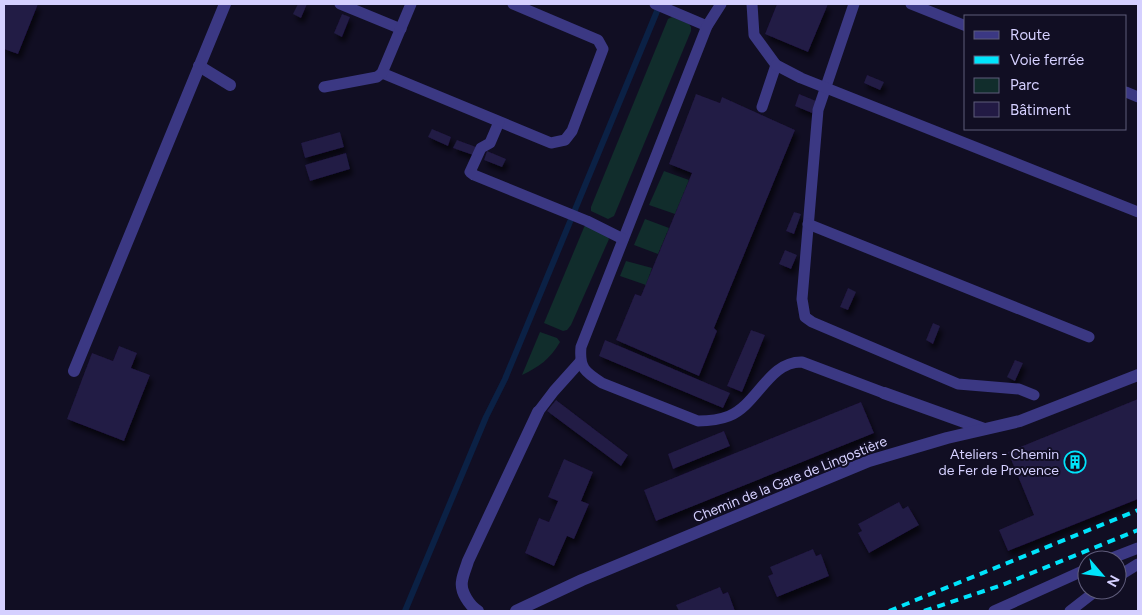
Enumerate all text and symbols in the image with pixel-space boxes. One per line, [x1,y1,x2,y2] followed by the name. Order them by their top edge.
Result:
[964,15,1127,130] legend
[1010,26,1050,44] text: Route
[1010,51,1084,69] text: Voie ferrée
[1010,76,1039,94] text: Parc
[1010,101,1071,119] text: Bâtiment
[691,433,890,526] street label: Chemin de la Gare de Lingostière
[939,446,1059,479] place label: Ateliers - Chemin de Fer de Provence
[1063,450,1087,474] building icon: Ateliers - Chemin de Fer de Provence
[1077,550,1127,600] north arrow
[1103,572,1123,590] text: N

